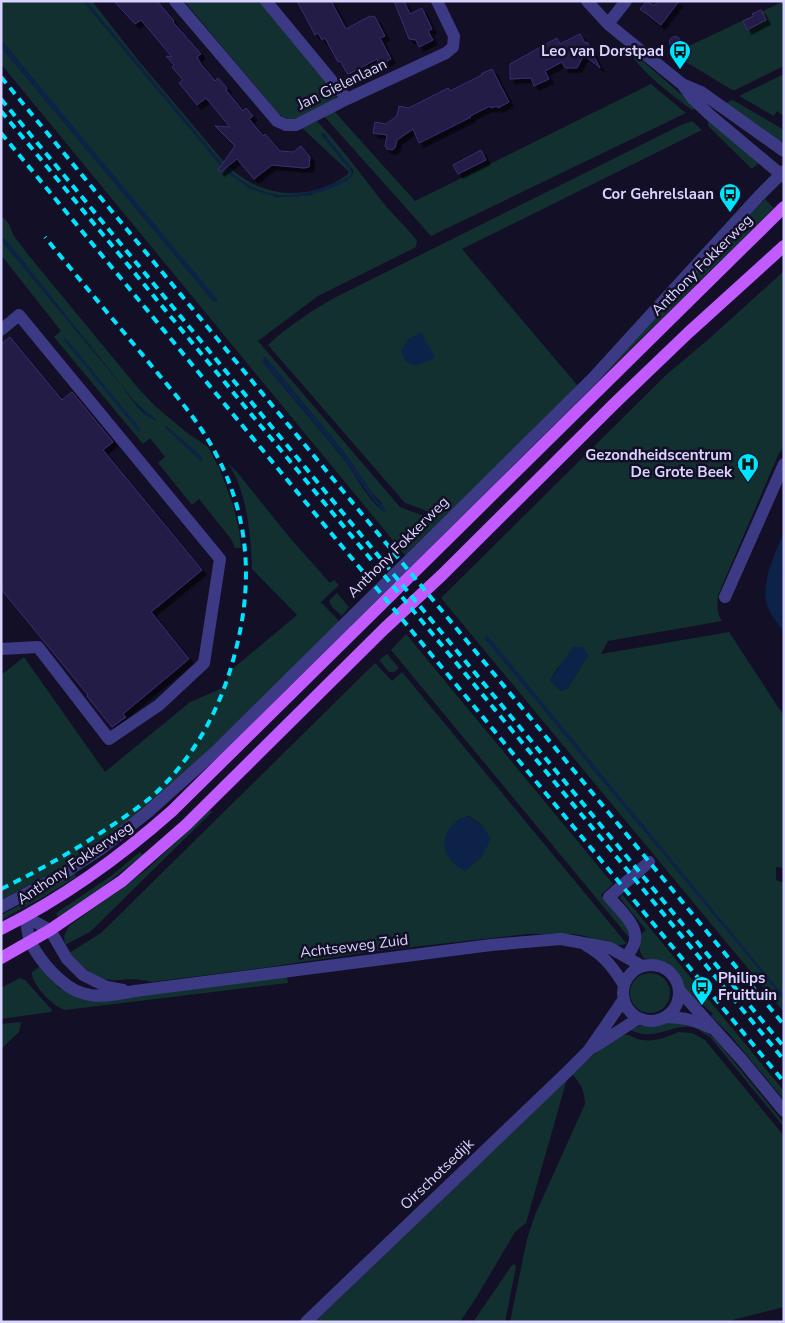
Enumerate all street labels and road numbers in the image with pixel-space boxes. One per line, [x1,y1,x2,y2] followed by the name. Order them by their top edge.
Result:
[293,54,390,115] street label: Jan Gielenlaan
[647,210,757,320] street label: Anthony Fokkerweg
[343,492,453,602] street label: Anthony Fokkerweg
[13,817,137,909] street label: Anthony Fokkerweg
[299,929,409,963] street label: Achtseweg Zuid
[396,1133,478,1214] street label: Oirschotsedijk

